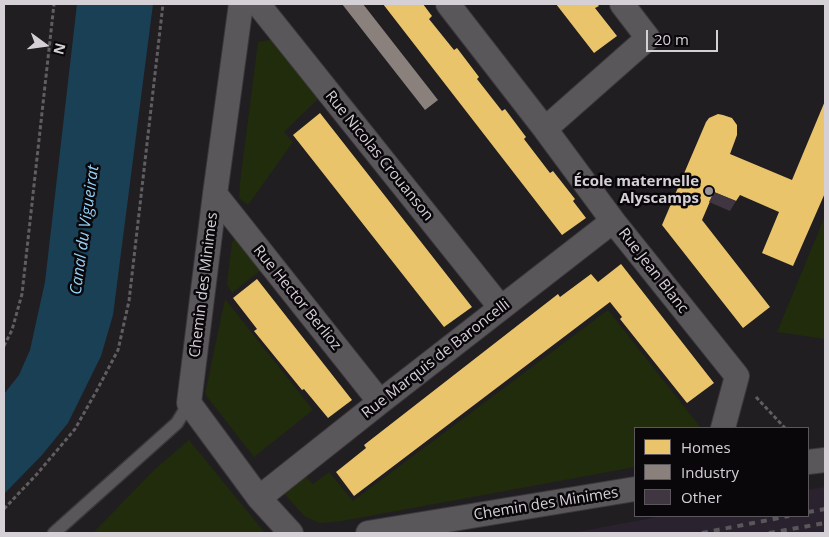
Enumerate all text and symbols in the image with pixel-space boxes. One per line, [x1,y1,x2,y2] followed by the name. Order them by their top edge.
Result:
[20,20,70,70] north arrow
[649,20,722,52] scale bar
[654,29,689,49] text: 20 m
[49,41,71,57] text: N
[321,87,437,225] street label: Rue Nicolas Crouanson
[66,164,104,296] water label: Canal du Vigueirat
[574,173,699,208] place label: École maternelle Alyscamps
[703,185,715,197] marker: École maternelle Alyscamps
[186,211,222,359] street label: Chemin des Minimes
[614,225,692,317] street label: Rue Jean Blanc
[249,242,345,354] street label: Rue Hector Berlioz
[358,296,514,422] street label: Rue Marquis de Baroncelli
[634,427,809,517] legend
[681,437,731,457] text: Homes
[681,462,739,482] text: Industry
[472,484,620,524] street label: Chemin des Minimes
[681,487,722,507] text: Other

